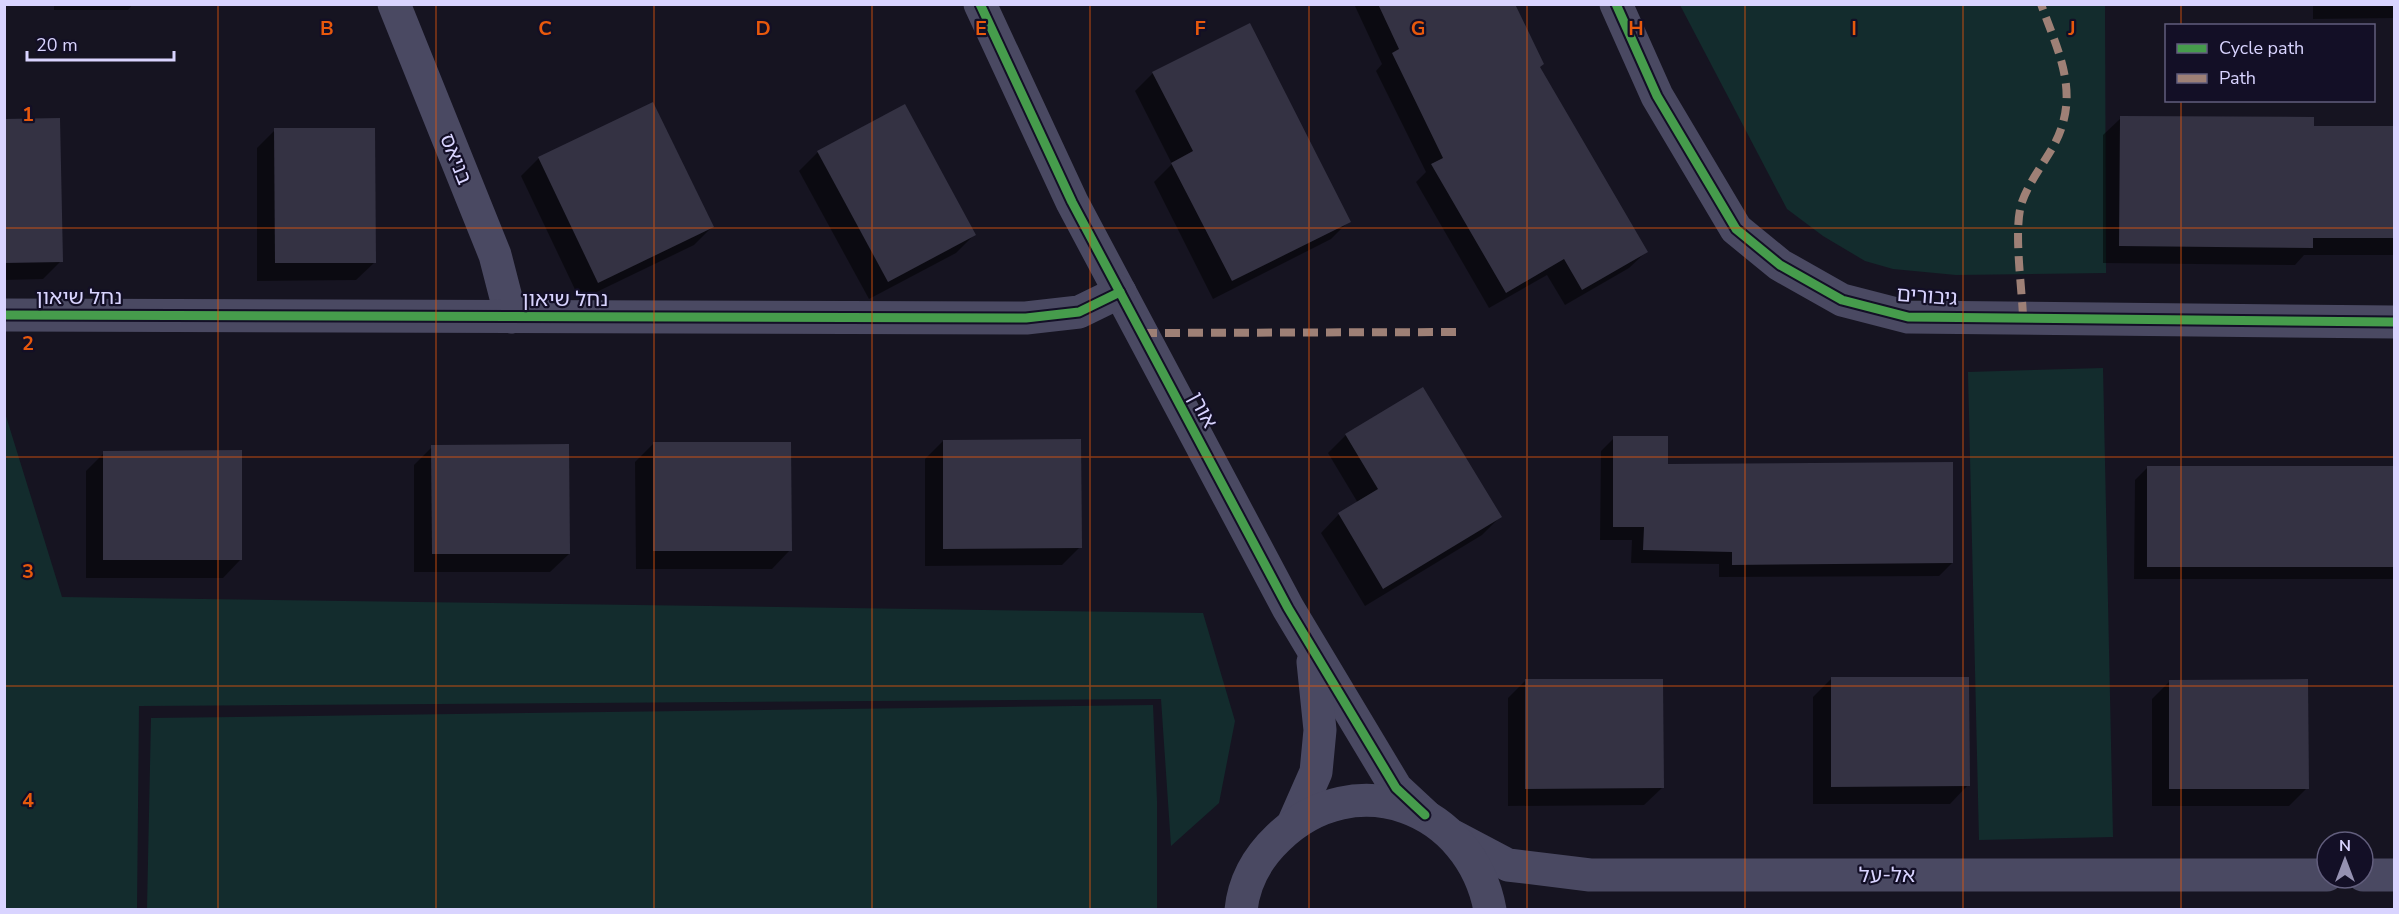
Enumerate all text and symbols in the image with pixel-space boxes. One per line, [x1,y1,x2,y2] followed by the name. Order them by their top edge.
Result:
[320,15,334,42] text: B
[538,15,552,42] text: C
[755,15,771,42] text: D
[975,15,987,42] text: E
[1194,15,1206,42] text: F
[1411,15,1425,42] text: G
[1628,15,1644,42] text: H
[1851,15,1857,42] text: I
[2067,15,2076,42] text: J
[27,24,174,62] scale bar
[2165,24,2375,102] legend
[36,33,78,57] text: 20 m
[2219,36,2304,60] text: Cycle path
[2219,66,2256,90] text: Path
[22,101,34,128] text: 1
[433,129,479,189] street label: בניאס
[1896,280,1959,312] street label: גיבורים
[36,283,122,311] street label: נחל שיאון
[522,285,608,313] street label: נחל שיאון
[22,330,34,357] text: 2
[1182,387,1224,433] street label: אורן
[22,558,34,585] text: 3
[22,787,34,814] text: 4
[2315,830,2375,890] north arrow
[2339,835,2351,857] text: N
[1859,861,1915,889] street label: אל-על

